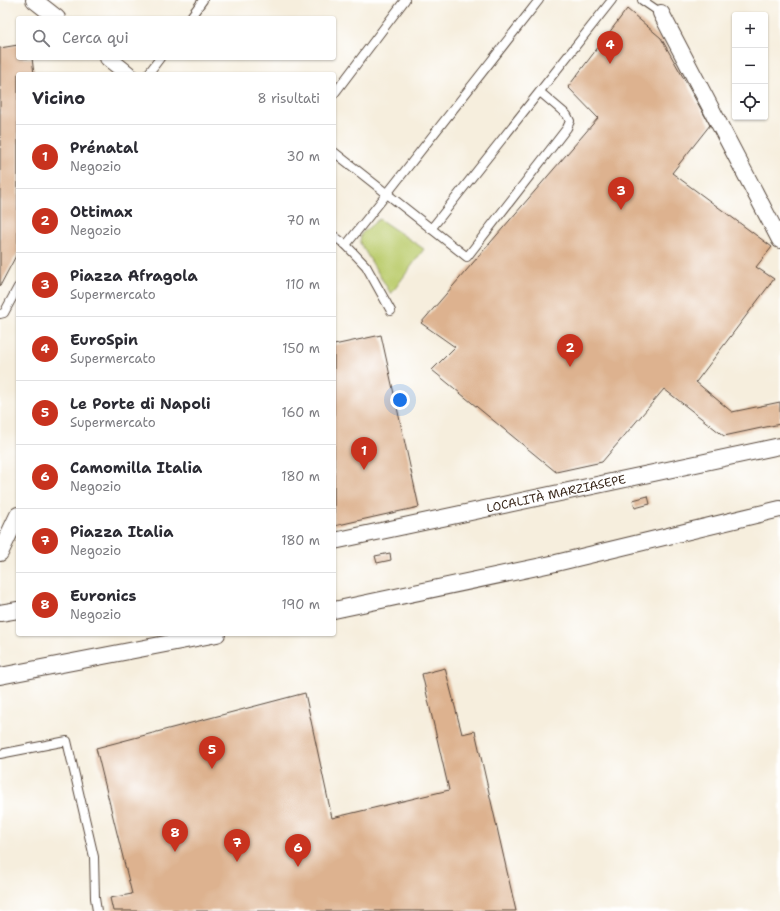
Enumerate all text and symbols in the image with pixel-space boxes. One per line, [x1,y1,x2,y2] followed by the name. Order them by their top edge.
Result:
[732,12,768,120] map controls
[732,12,768,48] button: +
[16,16,336,60] search box
[30,27,52,49] icon: search
[62,28,129,48] text: Cerca qui
[597,31,623,64] pin: 4
[732,48,768,84] button: −
[732,84,768,120] button: locate
[32,87,85,109] text: Vicino
[257,90,320,107] text: 8 risultati
[70,138,138,158] text: Prénatal
[42,148,48,165] text: 1
[286,148,320,165] text: 30 m
[70,158,121,175] text: Negozio
[608,177,634,210] pin: 3
[70,202,133,222] text: Ottimax
[40,212,50,229] text: 2
[286,212,320,229] text: 70 m
[70,222,121,239] text: Negozio
[70,266,198,286] text: Piazza Afragola
[40,276,50,293] text: 3
[285,276,320,293] text: 110 m
[70,286,156,303] text: Supermercato
[70,330,138,350] text: EuroSpin
[557,334,583,367] pin: 2
[40,340,50,357] text: 4
[282,340,320,357] text: 150 m
[70,350,156,367] text: Supermercato
[390,390,410,410] your location
[70,394,211,414] text: Le Porte di Napoli
[41,404,49,421] text: 5
[282,404,320,421] text: 160 m
[70,414,156,431] text: Supermercato
[351,437,377,470] pin: 1
[70,458,202,478] text: Camomilla Italia
[40,468,50,485] text: 6
[281,468,320,485] text: 180 m
[485,471,627,516] street label: LOCALITÀ MARZIASEPE
[70,478,121,495] text: Negozio
[70,522,173,542] text: Piazza Italia
[40,532,50,549] text: 7
[281,532,320,549] text: 180 m
[70,542,121,559] text: Negozio
[70,586,137,606] text: Euronics
[40,596,50,613] text: 8
[281,596,320,613] text: 190 m
[70,606,121,623] text: Negozio
[199,736,225,769] pin: 5
[162,819,188,852] pin: 8
[224,829,250,862] pin: 7
[285,834,311,867] pin: 6

